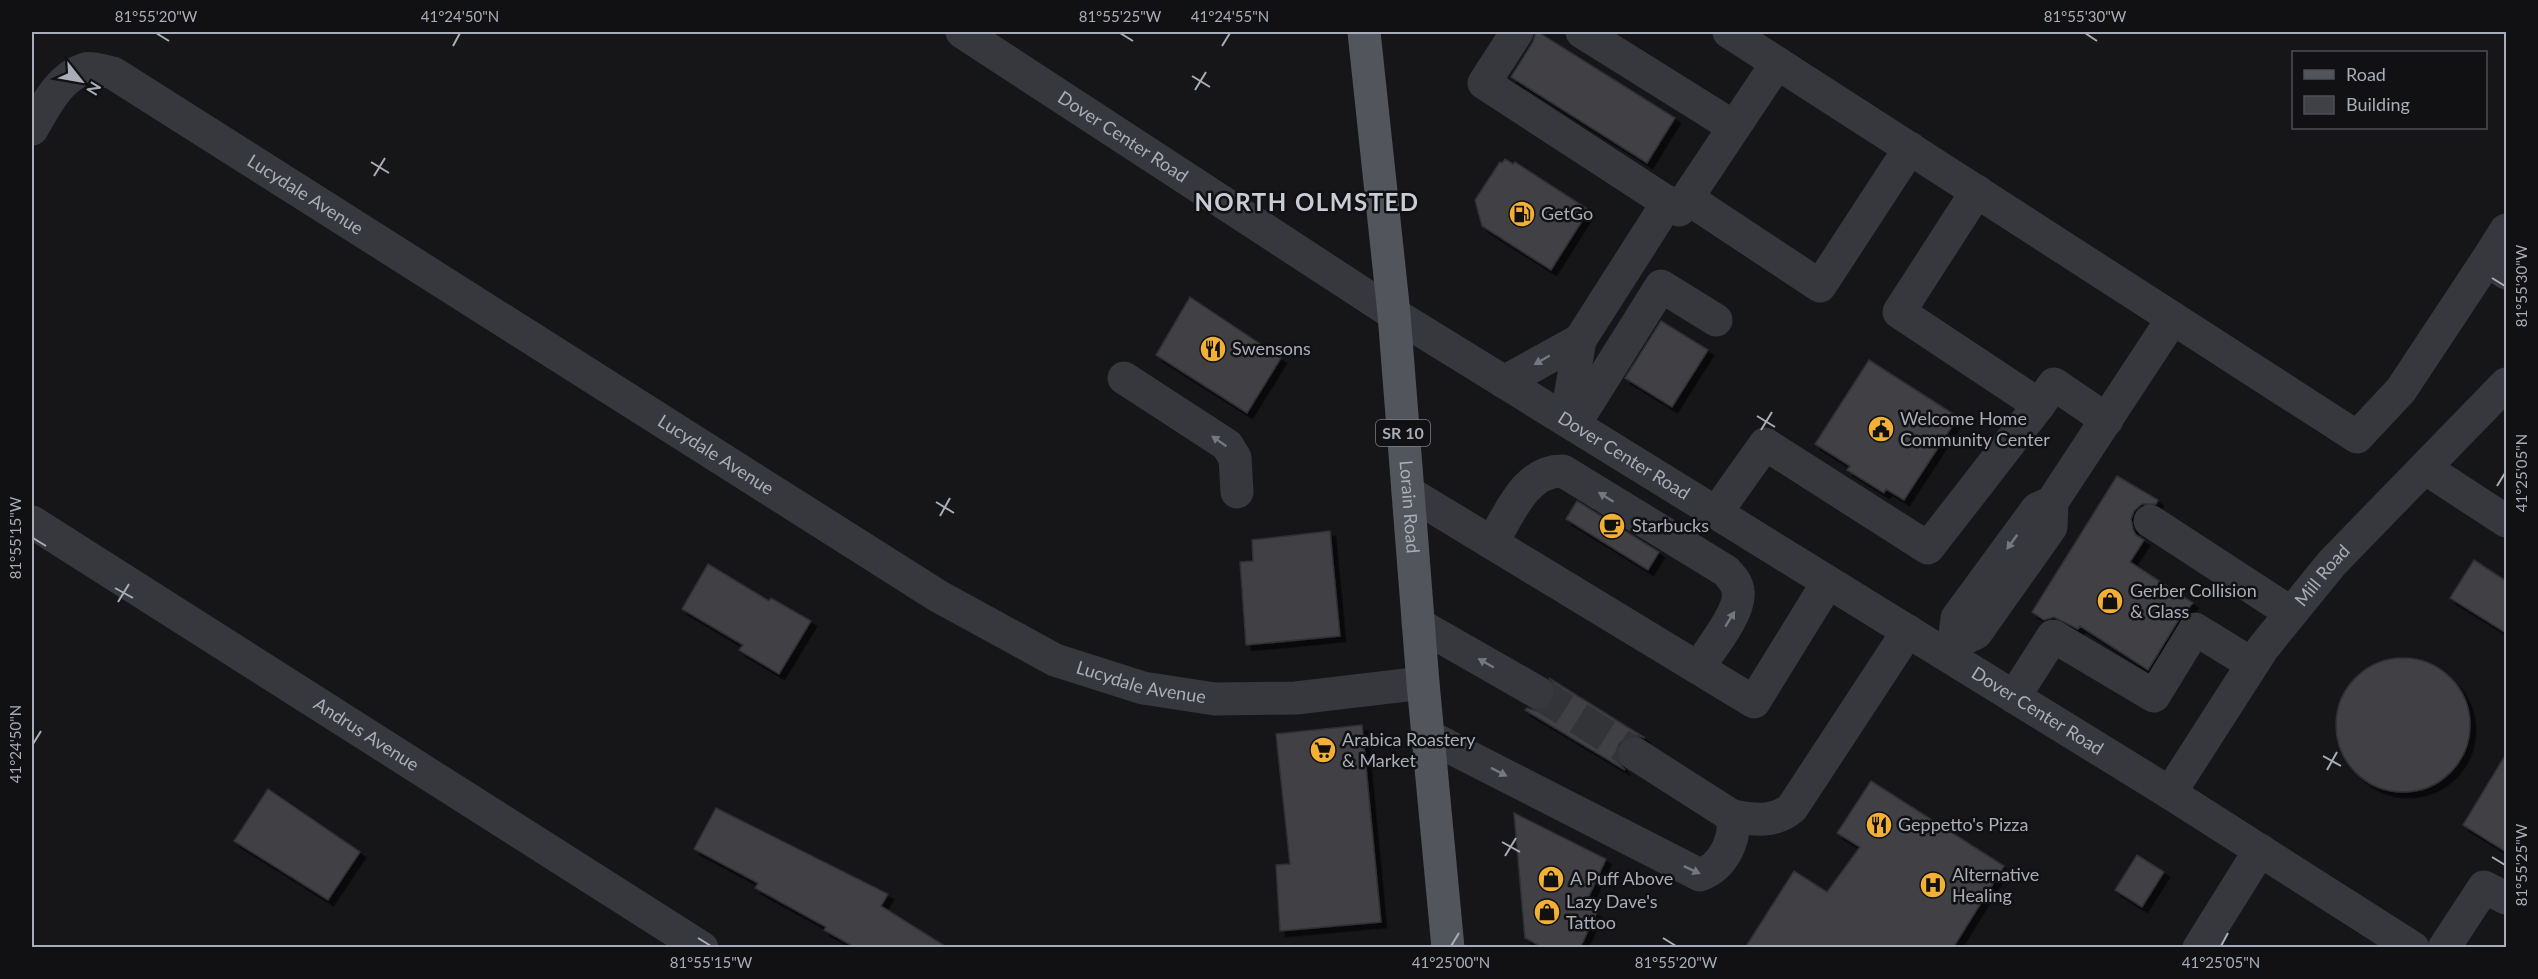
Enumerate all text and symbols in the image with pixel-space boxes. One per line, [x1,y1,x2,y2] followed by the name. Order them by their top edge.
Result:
[115,7,198,25] text: 81°55'20"W
[421,7,499,25] text: 41°24'50"N
[1079,7,1162,25] text: 81°55'25"W
[1191,7,1269,25] text: 41°24'55"N
[2044,7,2127,25] text: 81°55'30"W
[51,51,111,111] north arrow
[2292,51,2487,129] legend
[2346,63,2386,85] text: Road
[83,79,106,99] text: N
[1054,86,1193,187] street label: Dover Center Road
[2346,93,2410,115] text: Building
[244,149,368,239] street label: Lucydale Avenue
[1194,187,1420,216] district label: NORTH OLMSTED
[1507,199,1537,229] fuel station icon: GetGo
[1541,202,1593,224] place label: GetGo
[2512,244,2530,327] text: 81°55'30"W
[1198,334,1228,364] restaurant icon: Swensons
[1232,337,1311,359] place label: Swensons
[1534,355,1550,366] one-way arrow
[1554,406,1694,504] street label: Dover Center Road
[1900,407,2050,450] place label: Welcome Home Community Center
[654,409,778,499] street label: Lucydale Avenue
[1866,414,1896,444] public building icon: Welcome Home Community Center
[1376,420,1430,446] road number: SR 10
[2512,434,2530,512] text: 41°25'05"N
[1212,435,1228,447] one-way arrow
[1396,459,1425,554] street label: Lorain Road
[1598,492,1614,503] one-way arrow
[6,496,24,579] text: 81°55'15"W
[1597,511,1627,541] cafe icon: Starbucks
[1632,514,1709,536] place label: Starbucks
[2007,535,2019,550] one-way arrow
[2289,539,2354,610] street label: Mill Road
[2130,579,2257,622] place label: Gerber Collision & Glass
[2095,586,2125,616] shop icon: Gerber Collision & Glass
[1724,611,1735,627] one-way arrow
[1074,656,1208,707] street label: Lucydale Avenue
[1478,657,1494,668] one-way arrow
[1968,661,2108,759] street label: Dover Center Road
[310,692,423,775] street label: Andrus Avenue
[6,705,24,783] text: 41°24'50"N
[1342,728,1476,771] place label: Arabica Roastery & Market
[1308,735,1338,765] supermarket icon: Arabica Roastery & Market
[1490,767,1508,777] one-way arrow
[1864,810,1894,840] restaurant icon: Geppetto's Pizza
[1898,813,2028,835] place label: Geppetto's Pizza
[2512,823,2530,906] text: 81°55'25"W
[1952,863,2039,906] place label: Alternative Healing
[1536,864,1566,894] shop icon: A Puff Above
[1683,865,1700,874] one-way arrow
[1570,867,1673,889] place label: A Puff Above
[1918,870,1948,900] hospital icon: Alternative Healing
[1566,890,1658,933] place label: Lazy Dave's Tattoo
[1532,897,1562,927] shop icon: Lazy Dave's Tattoo
[670,953,753,971] text: 81°55'15"W
[1412,953,1490,971] text: 41°25'00"N
[1635,953,1718,971] text: 81°55'20"W
[2182,953,2260,971] text: 41°25'05"N

